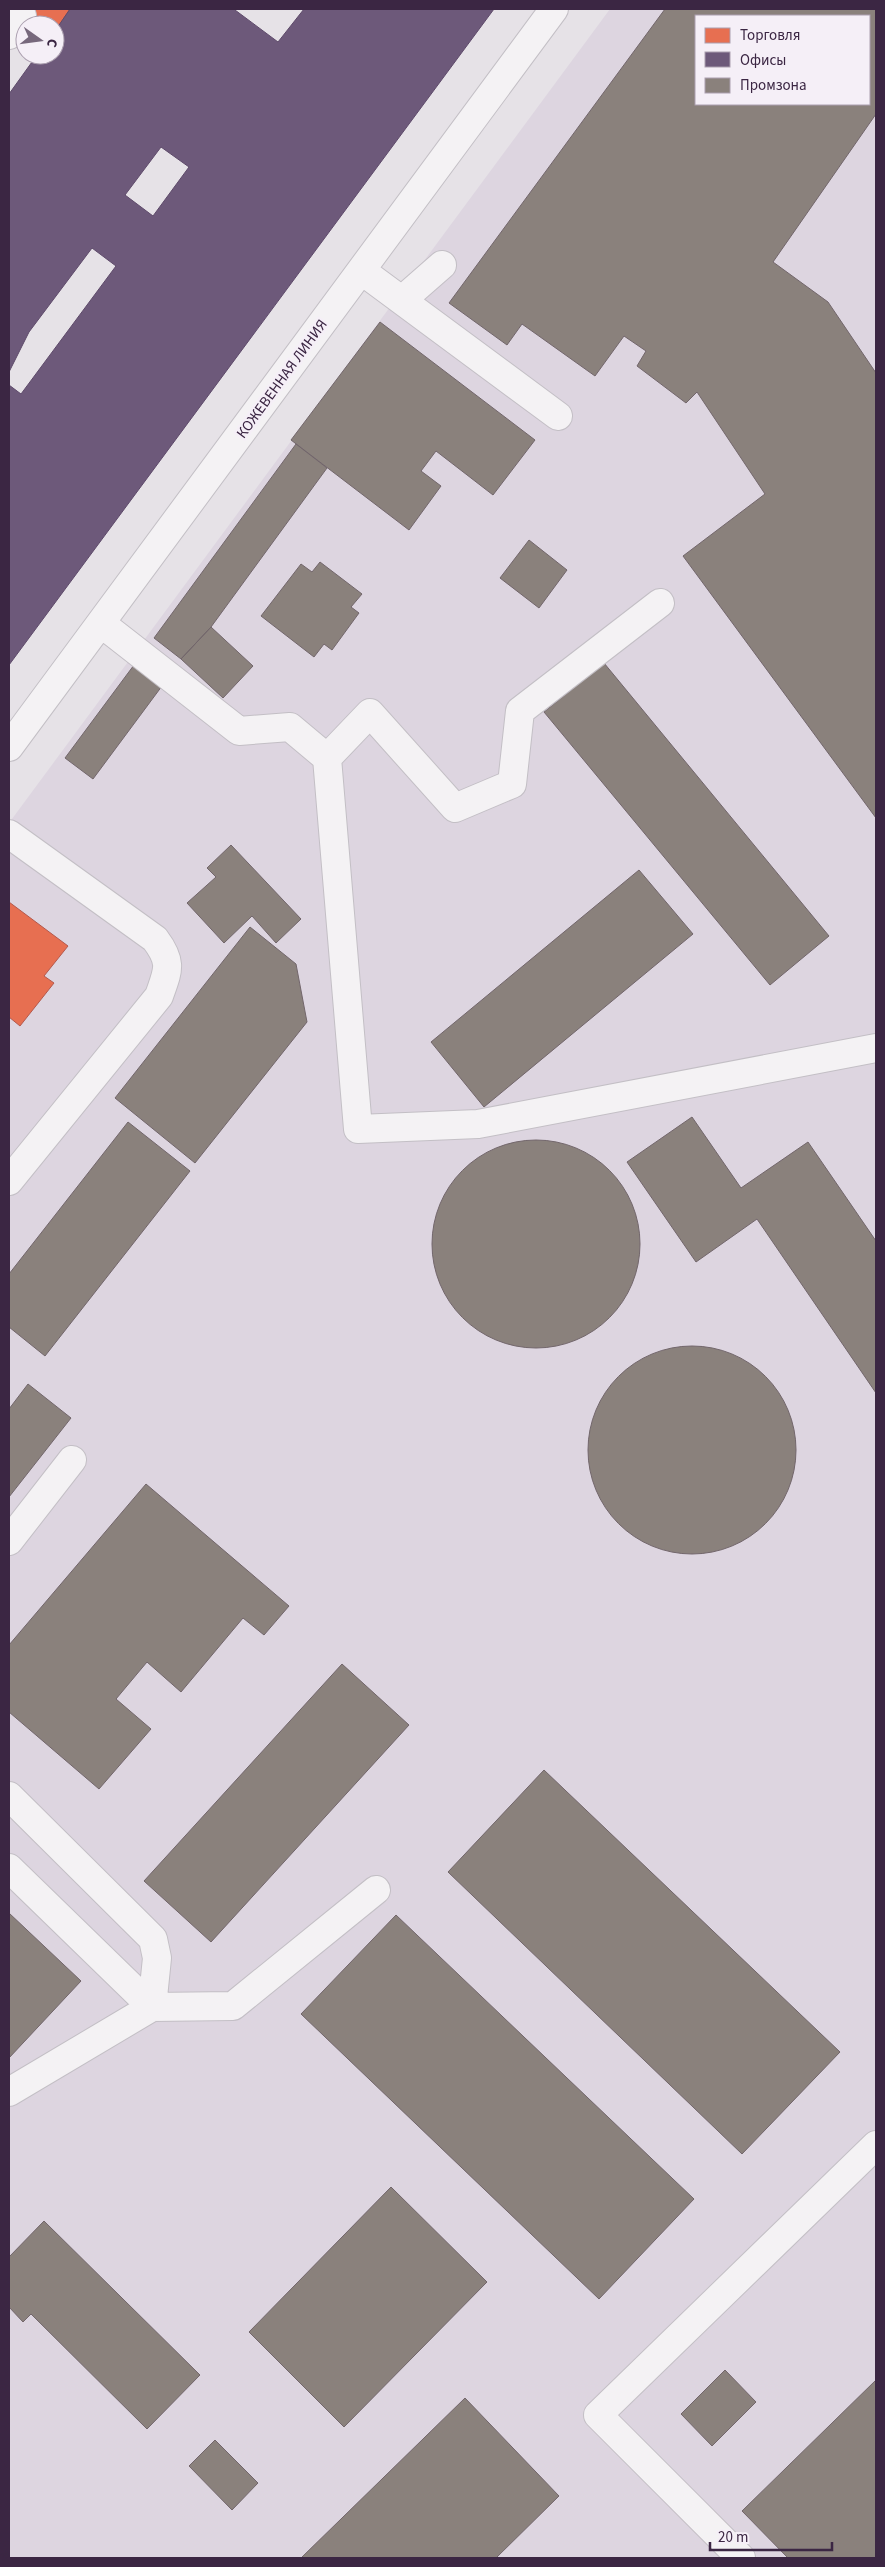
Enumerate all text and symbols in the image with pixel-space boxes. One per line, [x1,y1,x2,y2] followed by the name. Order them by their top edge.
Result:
[15,15,65,65] north arrow
[695,15,870,105] legend
[740,25,800,46] text: Торговля
[41,37,62,49] text: С
[740,50,786,71] text: Офисы
[740,75,807,96] text: Промзона
[232,315,332,443] street label: КОЖЕВЕННАЯ ЛИНИЯ
[710,2520,832,2552] scale bar
[718,2527,748,2548] text: 20 m

